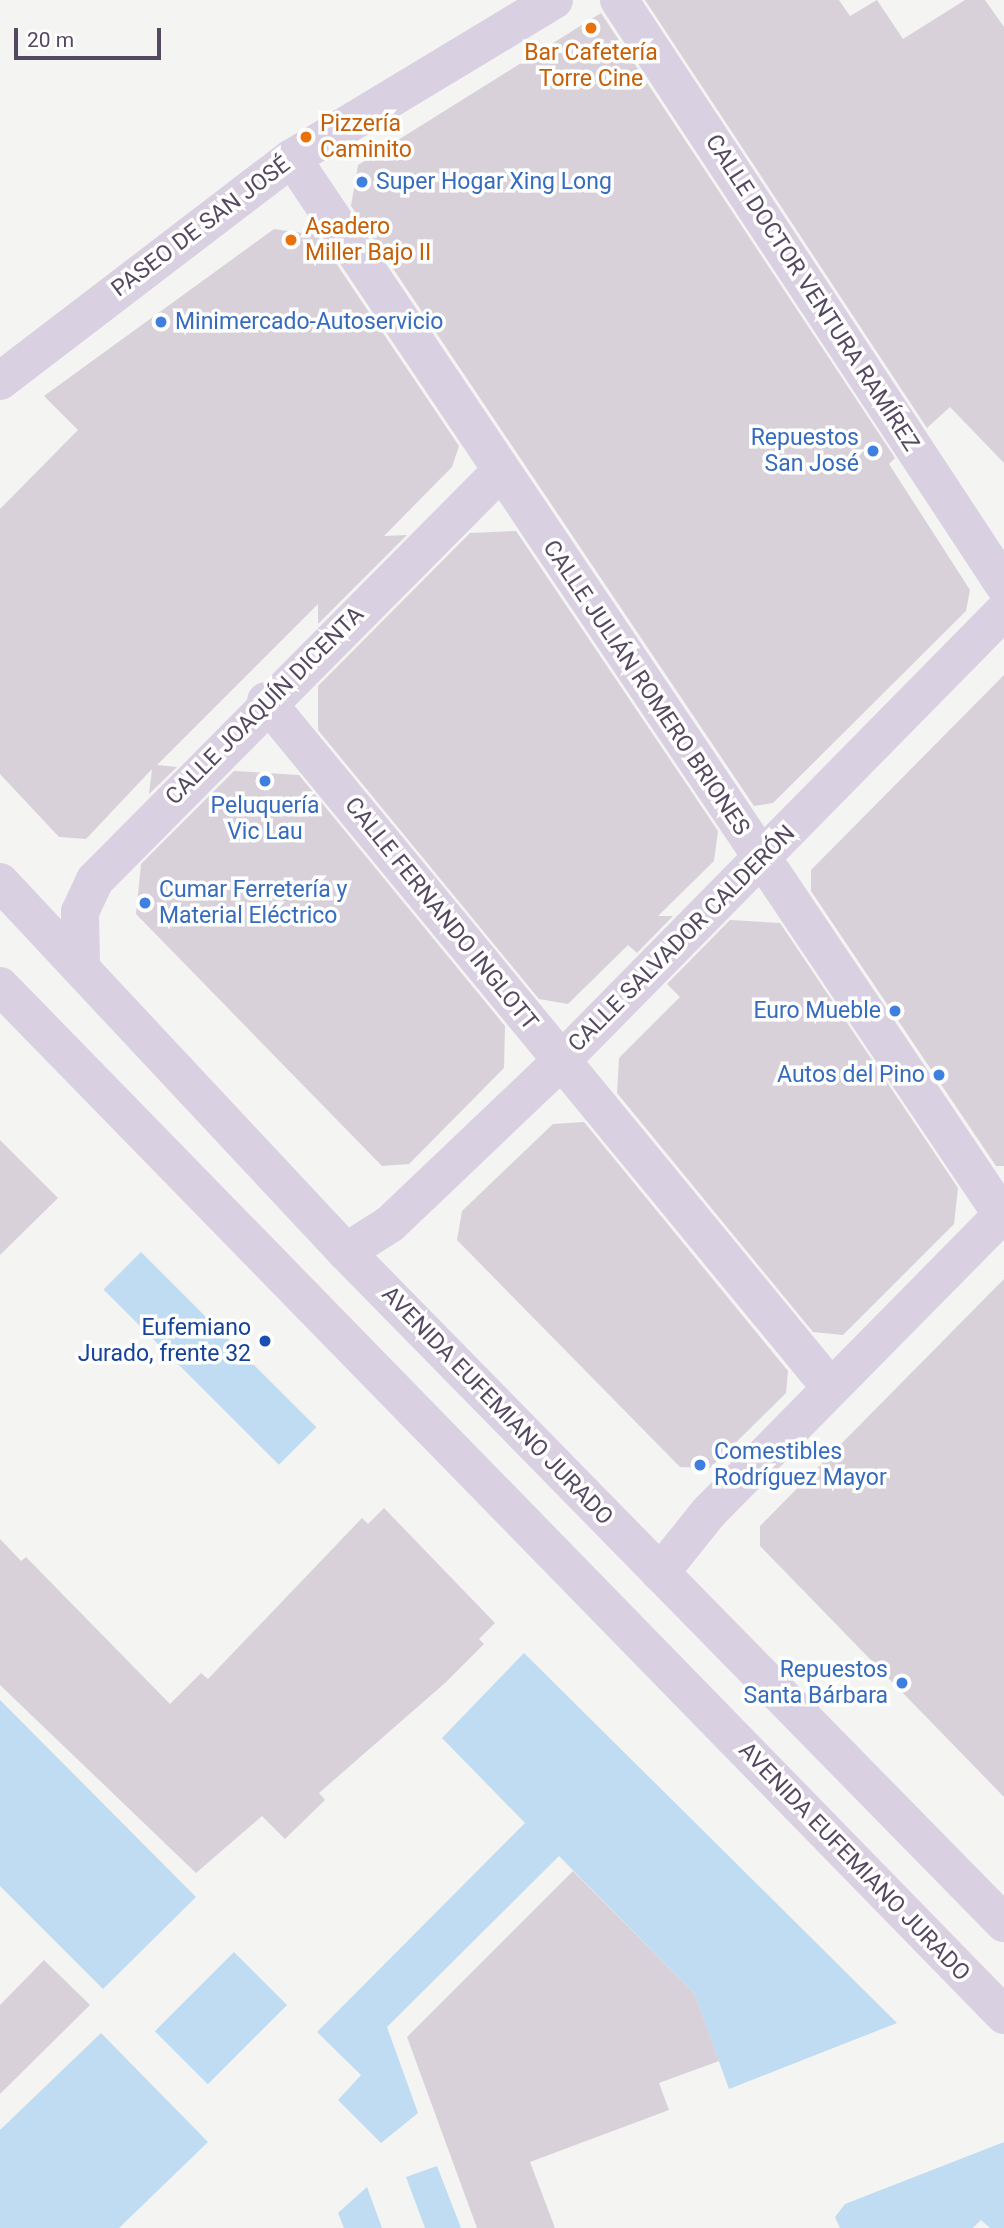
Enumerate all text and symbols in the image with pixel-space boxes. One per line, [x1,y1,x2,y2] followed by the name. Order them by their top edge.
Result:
[18,14,164,58] scale bar
[583,20,599,36] marker: Bar Cafetería Torre Cine
[27,28,74,52] text: 20 m
[524,39,658,93] place label: Bar Cafetería Torre Cine
[320,110,412,164] place label: Pizzería Caminito
[298,129,314,145] marker: Pizzería Caminito
[699,129,925,457] street label: CALLE DOCTOR VENTURA RAMÍREZ
[106,151,296,303] street label: PASEO DE SAN JOSÉ
[376,168,612,196] place label: Super Hogar Xing Long
[354,174,370,190] marker: Super Hogar Xing Long
[305,213,431,267] place label: Asadero Miller Bajo II
[283,232,299,248] marker: Asadero Miller Bajo II
[175,308,443,336] place label: Minimercado-Autoservicio
[153,314,169,330] marker: Minimercado-Autoservicio
[751,424,859,478] place label: Repuestos San José
[865,443,881,459] marker: Repuestos San José
[537,535,755,841] street label: CALLE JULIÁN ROMERO BRIONES
[160,601,370,811] street label: CALLE JOAQUÍN DICENTA
[257,773,273,789] marker: Peluquería Vic Lau
[211,792,319,846] place label: Peluquería Vic Lau
[339,792,543,1036] street label: CALLE FERNANDO INGLOTT
[563,820,801,1058] street label: CALLE SALVADOR CALDERÓN
[159,876,347,930] place label: Cumar Ferretería y Material Eléctrico
[137,895,153,911] marker: Cumar Ferretería y Material Eléctrico
[753,997,881,1025] place label: Euro Mueble
[887,1003,903,1019] marker: Euro Mueble
[777,1061,925,1089] place label: Autos del Pino
[931,1067,947,1083] marker: Autos del Pino
[376,1281,618,1531] street label: AVENIDA EUFEMIANO JURADO
[78,1314,251,1368] place label: Eufemiano Jurado, frente 32
[257,1333,273,1349] marker: Eufemiano Jurado, frente 32
[714,1438,887,1492] place label: Comestibles Rodríguez Mayor
[692,1457,708,1473] marker: Comestibles Rodríguez Mayor
[743,1656,888,1710] place label: Repuestos Santa Bárbara
[894,1675,910,1691] marker: Repuestos Santa Bárbara
[733,1737,975,1987] street label: AVENIDA EUFEMIANO JURADO

